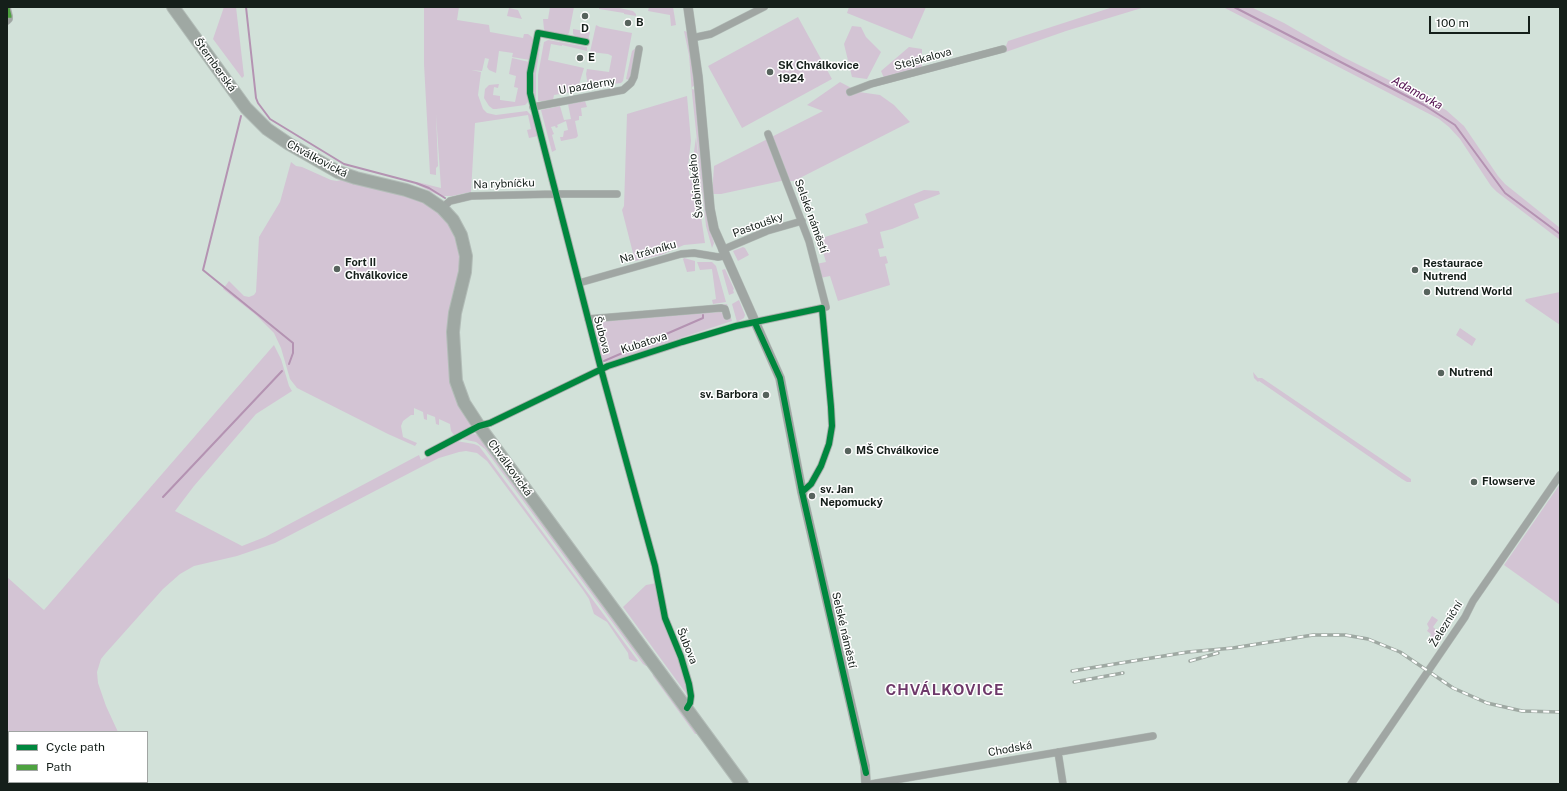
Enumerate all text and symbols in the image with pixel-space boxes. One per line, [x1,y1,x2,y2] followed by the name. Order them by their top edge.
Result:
[1431,8,1532,34] scale bar
[580,11,590,21] marker: D
[636,16,644,30] place label: B
[1436,16,1469,30] text: 100 m
[623,18,633,28] marker: B
[581,22,589,36] place label: D
[191,36,239,94] street label: Šternberská
[893,45,953,73] street label: Stejskalova
[588,51,595,65] place label: E
[575,53,585,63] marker: E
[778,59,859,85] place label: SK Chválkovice 1924
[765,67,775,77] marker: SK Chválkovice 1924
[1389,73,1445,113] water label: Adamovka
[558,75,616,97] street label: U pazderny
[284,137,350,181] street label: Chválkovická
[686,153,706,219] street label: Švabinského
[473,176,535,192] street label: Na rybníčku
[792,177,830,255] street label: Selské náměstí
[731,210,785,240] street label: Pastoušky
[618,238,678,266] street label: Na trávníku
[345,256,408,282] place label: Fort II Chválkovice
[1423,257,1483,283] place label: Restaurace Nutrend
[332,264,342,274] marker: Fort II Chválkovice
[1410,265,1420,275] marker: Restaurace Nutrend
[1435,285,1512,299] place label: Nutrend World
[1422,287,1432,297] marker: Nutrend World
[591,315,613,355] street label: Šubova
[619,329,669,357] street label: Kubatova
[1449,366,1493,380] place label: Nutrend
[1436,368,1446,378] marker: Nutrend
[700,388,758,402] place label: sv. Barbora
[761,390,771,400] marker: sv. Barbora
[485,437,535,499] street label: Chválkovická
[856,444,939,458] place label: MŠ Chválkovice
[843,446,853,456] marker: MŠ Chválkovice
[1482,475,1535,489] place label: Flowserve
[1469,477,1479,487] marker: Flowserve
[820,483,883,509] place label: sv. Jan Nepomucký
[807,491,817,501] marker: sv. Jan Nepomucký
[829,591,859,669] street label: Selské náměstí
[1427,599,1465,649] street label: Železniční
[674,626,700,666] street label: Šubova
[886,681,1004,699] district label: CHVÁLKOVICE
[8,731,148,783] legend
[987,739,1033,759] street label: Chodská
[46,740,105,754] text: Cycle path
[46,760,72,774] text: Path

